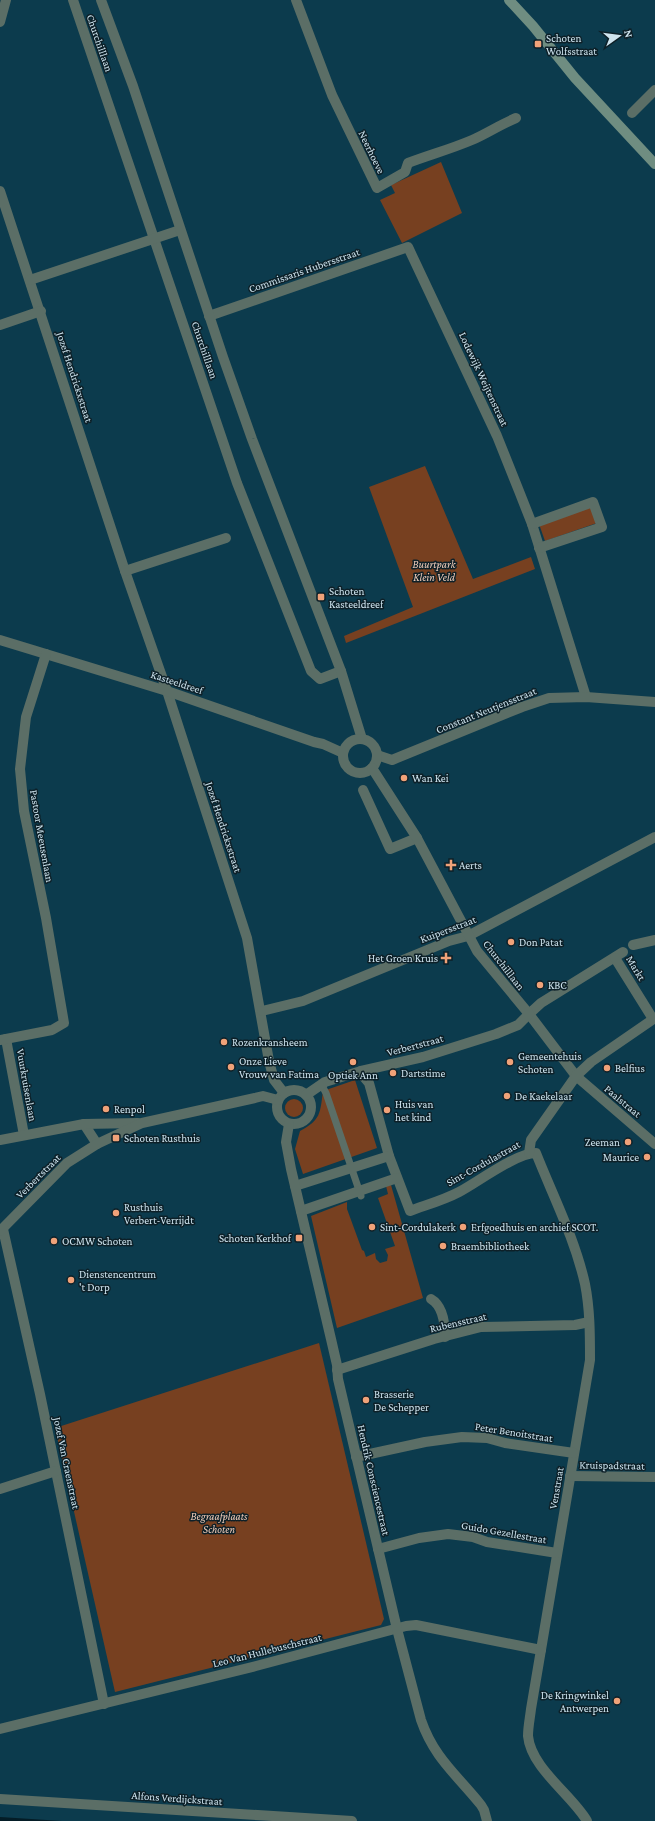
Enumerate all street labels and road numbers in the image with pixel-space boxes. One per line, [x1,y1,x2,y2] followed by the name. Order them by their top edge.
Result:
[85,13,115,73] street label: Churchilllaan
[356,128,388,176] street label: Neerhoeve
[247,245,361,295] street label: Commissaris Hubersstraat
[190,320,220,380] street label: Churchilllaan
[53,329,95,424] street label: Jozef Hendrickxstraat
[456,330,511,429] street label: Lodewijk Weijtenstraat
[149,668,205,696] street label: Kasteeldreef
[434,684,539,737] street label: Constant Neutjensstraat
[202,779,244,874] street label: Jozef Hendrickxstraat
[28,789,56,883] street label: Pastoor Meeusenlaan
[418,913,478,946] street label: Kuipersstraat
[481,938,527,992] street label: Churchilllaan
[624,953,648,983] street label: Markt
[385,1032,445,1058] street label: Verbertstraat
[15,1048,39,1122] street label: Vuurkruisenlaan
[602,1082,644,1120] street label: Paalstraat
[444,1138,522,1188] street label: Sint-Cordulastraat
[13,1151,63,1201] street label: Verbertstraat
[428,1310,488,1334] street label: Rubensstraat
[50,1415,83,1511] street label: Jozef Van Craenstraat
[474,1420,554,1444] street label: Peter Benoitstraat
[355,1424,393,1537] street label: Hendrik Consciencestraat
[579,1458,645,1473] street label: Kruispadstraat
[546,1466,566,1510] street label: Venstraat
[460,1519,548,1545] street label: Guido Gezellestraat
[211,1631,323,1669] street label: Leo Van Hullebuschstraat
[131,1789,223,1808] street label: Alfons Verdijckstraat

